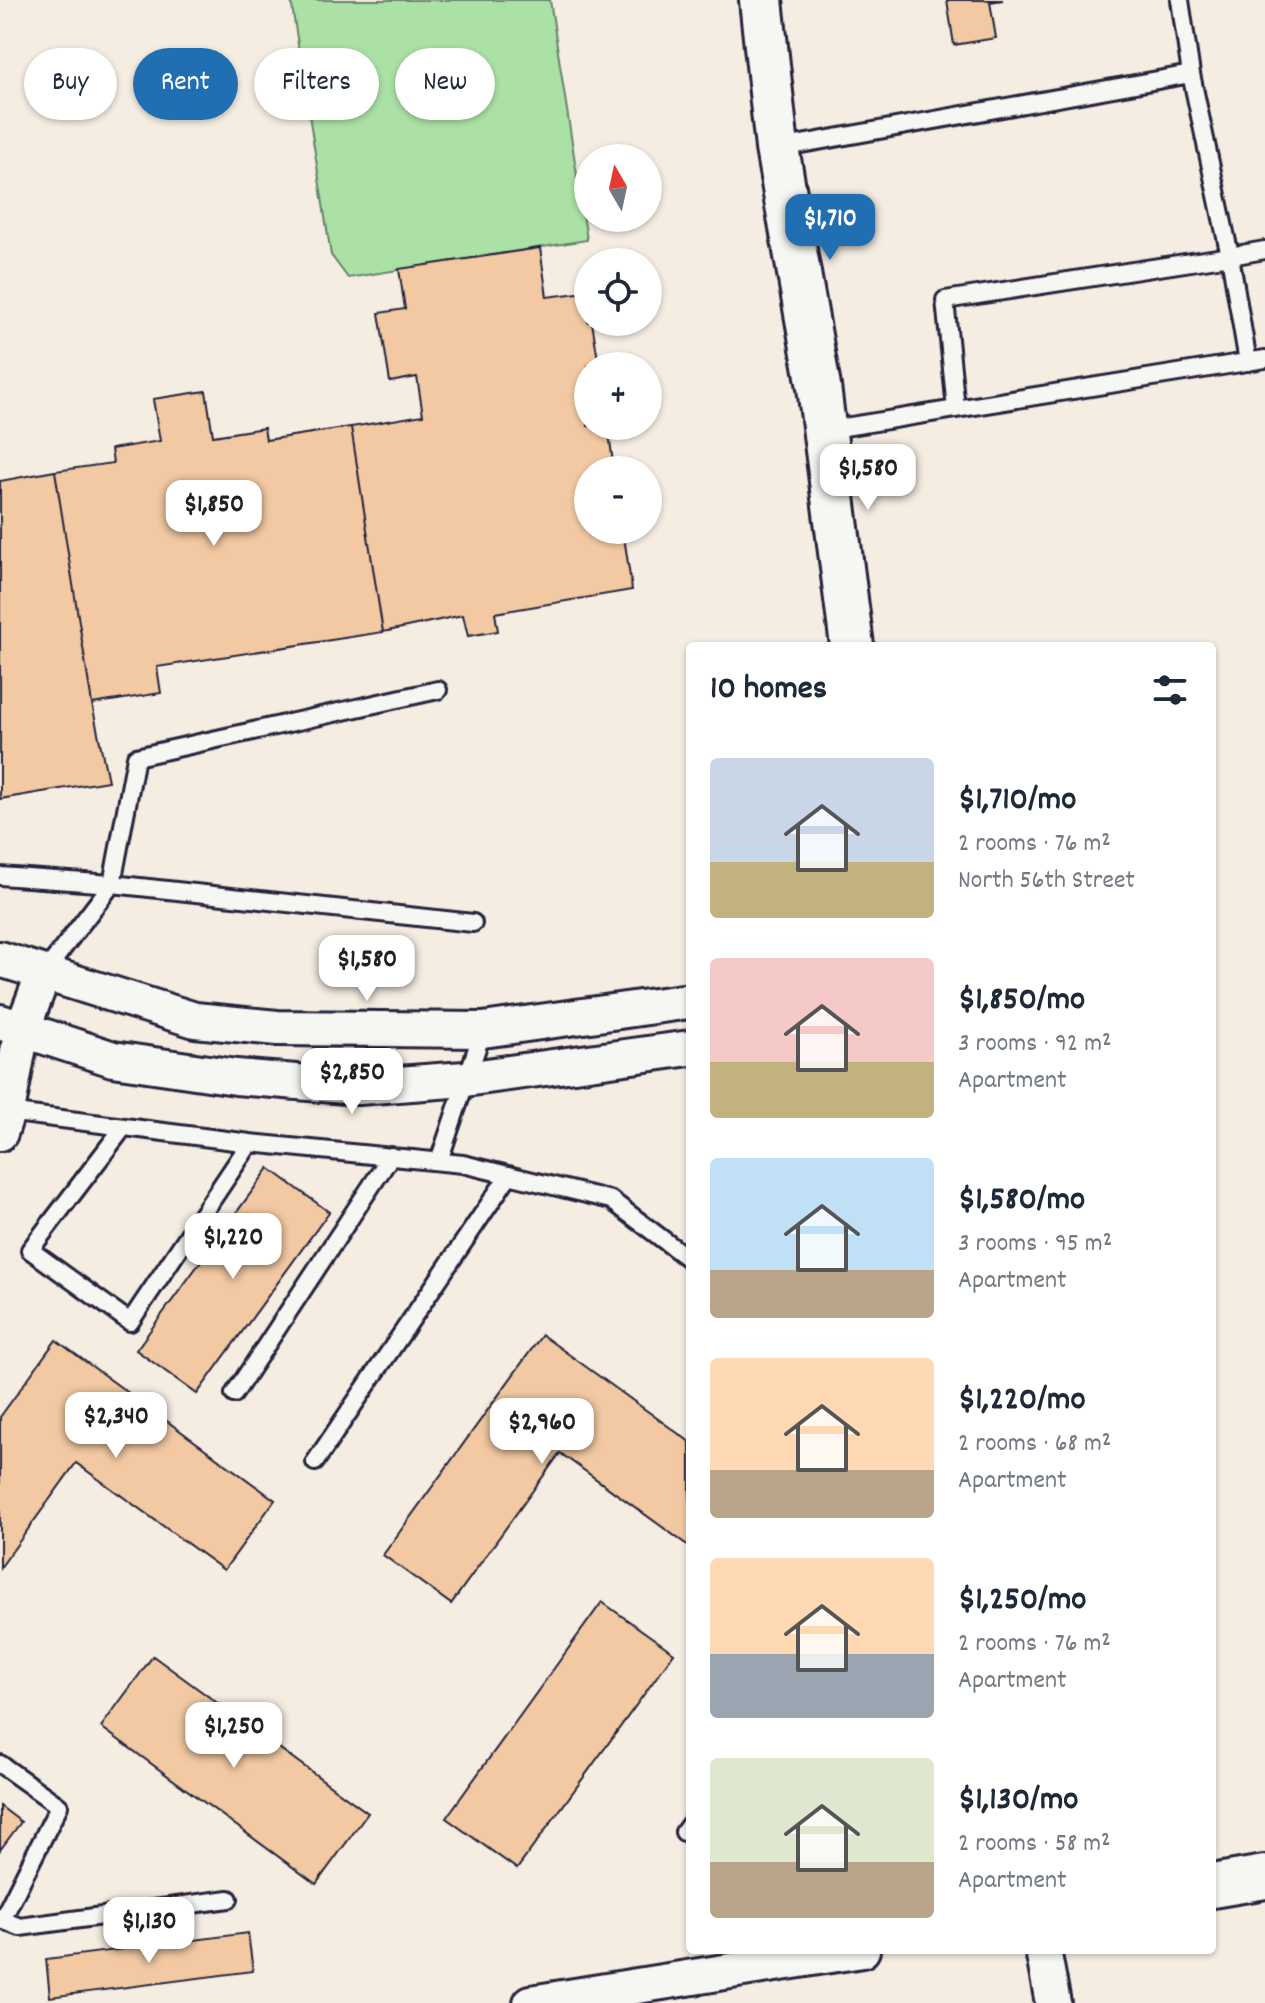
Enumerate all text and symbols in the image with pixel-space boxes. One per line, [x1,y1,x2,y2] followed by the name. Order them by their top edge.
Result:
[24,48,117,120] chip: Buy
[133,48,238,120] chip: Rent
[254,48,379,120] chip: Filters
[395,48,495,120] chip: New
[574,144,662,232] north arrow
[574,144,662,544] map controls
[765,194,895,262] pin: $1,710
[803,201,857,238] text: $1,710
[574,248,662,336] button: locate
[574,352,662,440] button: +
[803,444,933,512] pin: $1,580
[838,451,898,488] text: $1,580
[574,456,662,544] button: −
[149,480,279,548] pin: $1,850
[184,487,244,524] text: $1,850
[710,666,827,715] text: 10 homes
[1148,668,1192,712] icon: filters
[958,777,1076,826] text: $1,710/mo
[774,790,870,886] icon: home
[958,826,1111,863] text: 2 rooms · 76 m²
[958,863,1135,900] text: North 56th Street
[302,935,432,1003] pin: $1,580
[337,942,397,979] text: $1,580
[958,977,1085,1026] text: $1,850/mo
[774,990,870,1086] icon: home
[958,1026,1112,1063] text: 3 rooms · 92 m²
[287,1048,417,1116] pin: $2,850
[319,1055,385,1092] text: $2,850
[958,1063,1067,1100] text: Apartment
[958,1177,1085,1226] text: $1,580/mo
[774,1190,870,1286] icon: home
[168,1213,298,1281] pin: $1,220
[203,1220,263,1257] text: $1,220
[958,1226,1112,1263] text: 3 rooms · 95 m²
[958,1263,1067,1300] text: Apartment
[958,1377,1086,1426] text: $1,220/mo
[774,1390,870,1486] icon: home
[51,1392,181,1460] pin: $2,340
[477,1398,607,1466] pin: $2,960
[83,1399,149,1436] text: $2,340
[508,1405,576,1442] text: $2,960
[958,1426,1111,1463] text: 2 rooms · 68 m²
[958,1463,1067,1500] text: Apartment
[958,1577,1086,1626] text: $1,250/mo
[774,1590,870,1686] icon: home
[958,1626,1111,1663] text: 2 rooms · 76 m²
[958,1663,1067,1700] text: Apartment
[169,1702,299,1770] pin: $1,250
[203,1709,265,1746] text: $1,250
[958,1777,1078,1826] text: $1,130/mo
[774,1790,870,1886] icon: home
[958,1826,1111,1863] text: 2 rooms · 58 m²
[958,1863,1067,1900] text: Apartment
[84,1897,214,1965] pin: $1,130
[121,1904,177,1941] text: $1,130

